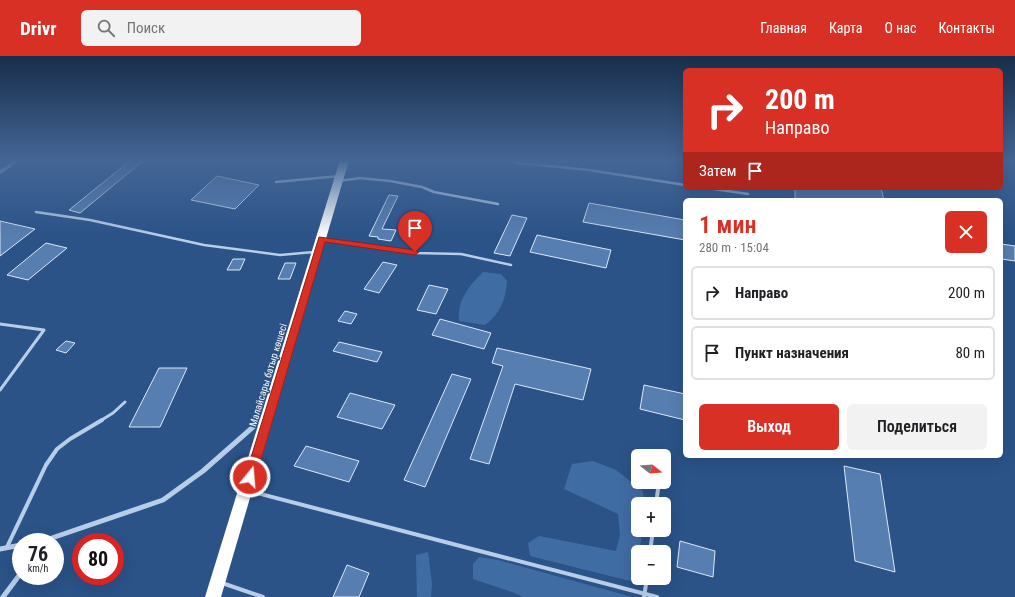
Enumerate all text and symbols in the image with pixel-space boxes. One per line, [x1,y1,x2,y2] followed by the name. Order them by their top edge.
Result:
[81,10,361,46] search box
[20,17,57,40] text: Drivr
[95,17,117,39] icon: search
[127,19,165,37] text: Поиск
[760,20,807,36] text: Главная
[829,20,862,36] text: Карта
[884,20,916,36] text: О нас
[938,20,995,36] text: Контакты
[765,83,835,116] text: 200 m
[699,84,751,136] icon: right
[765,117,830,138] text: Направо
[744,160,766,182] icon: arrive
[699,162,736,180] text: Затем
[398,211,432,252] pin
[699,211,757,239] text: 1 мин
[945,211,987,253] button: close
[404,217,426,239] icon: arrive
[699,240,769,255] text: 280 m · 15:04
[701,282,723,304] icon: right
[735,284,788,302] text: Направо
[948,284,985,302] text: 200 m
[247,322,289,428] street label: Малайсары батыр көшесі
[701,342,723,364] icon: arrive
[735,344,849,362] text: Пункт назначения
[955,344,985,362] text: 80 m
[699,404,839,450] button: Выход
[847,404,987,450] button: Поделиться
[631,449,671,489] north arrow
[631,449,671,585] map controls
[229,456,271,498] position arrow
[631,497,671,537] button: +
[72,533,124,585] speed limit sign: 80
[28,542,48,566] text: 76
[631,545,671,585] button: −
[28,563,48,574] text: km/h

